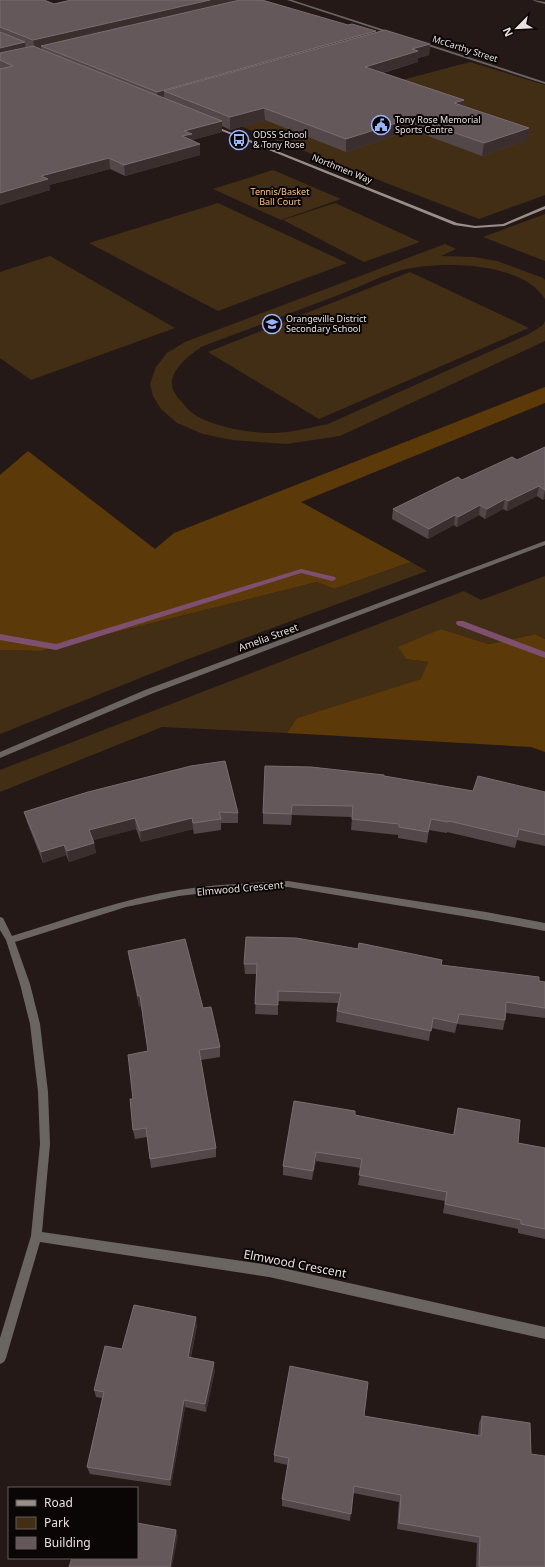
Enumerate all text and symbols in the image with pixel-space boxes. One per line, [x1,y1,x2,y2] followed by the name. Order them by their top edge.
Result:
[497,8,537,48] north arrow
[499,25,516,39] text: N
[431,32,500,65] street label: McCarthy Street
[395,113,481,136] place label: Tony Rose Memorial Sports Centre
[370,114,392,136] public building icon: Tony Rose Memorial Sports Centre
[253,128,307,151] place label: ODSS School & Tony Rose
[228,129,250,151] bus stop icon: ODSS School & Tony Rose
[310,151,375,187] street label: Northmen Way
[251,185,310,208] park label: Tennis/Basket Ball Court
[286,312,367,335] place label: Orangeville District Secondary School
[261,313,283,335] school or university icon: Orangeville District Secondary School
[236,620,300,654] street label: Amelia Street
[196,877,284,899] street label: Elmwood Crescent
[242,1245,349,1282] street label: Elmwood Crescent
[8,1487,138,1559] legend
[44,1494,73,1511] text: Road
[44,1514,70,1531] text: Park
[44,1534,91,1551] text: Building

